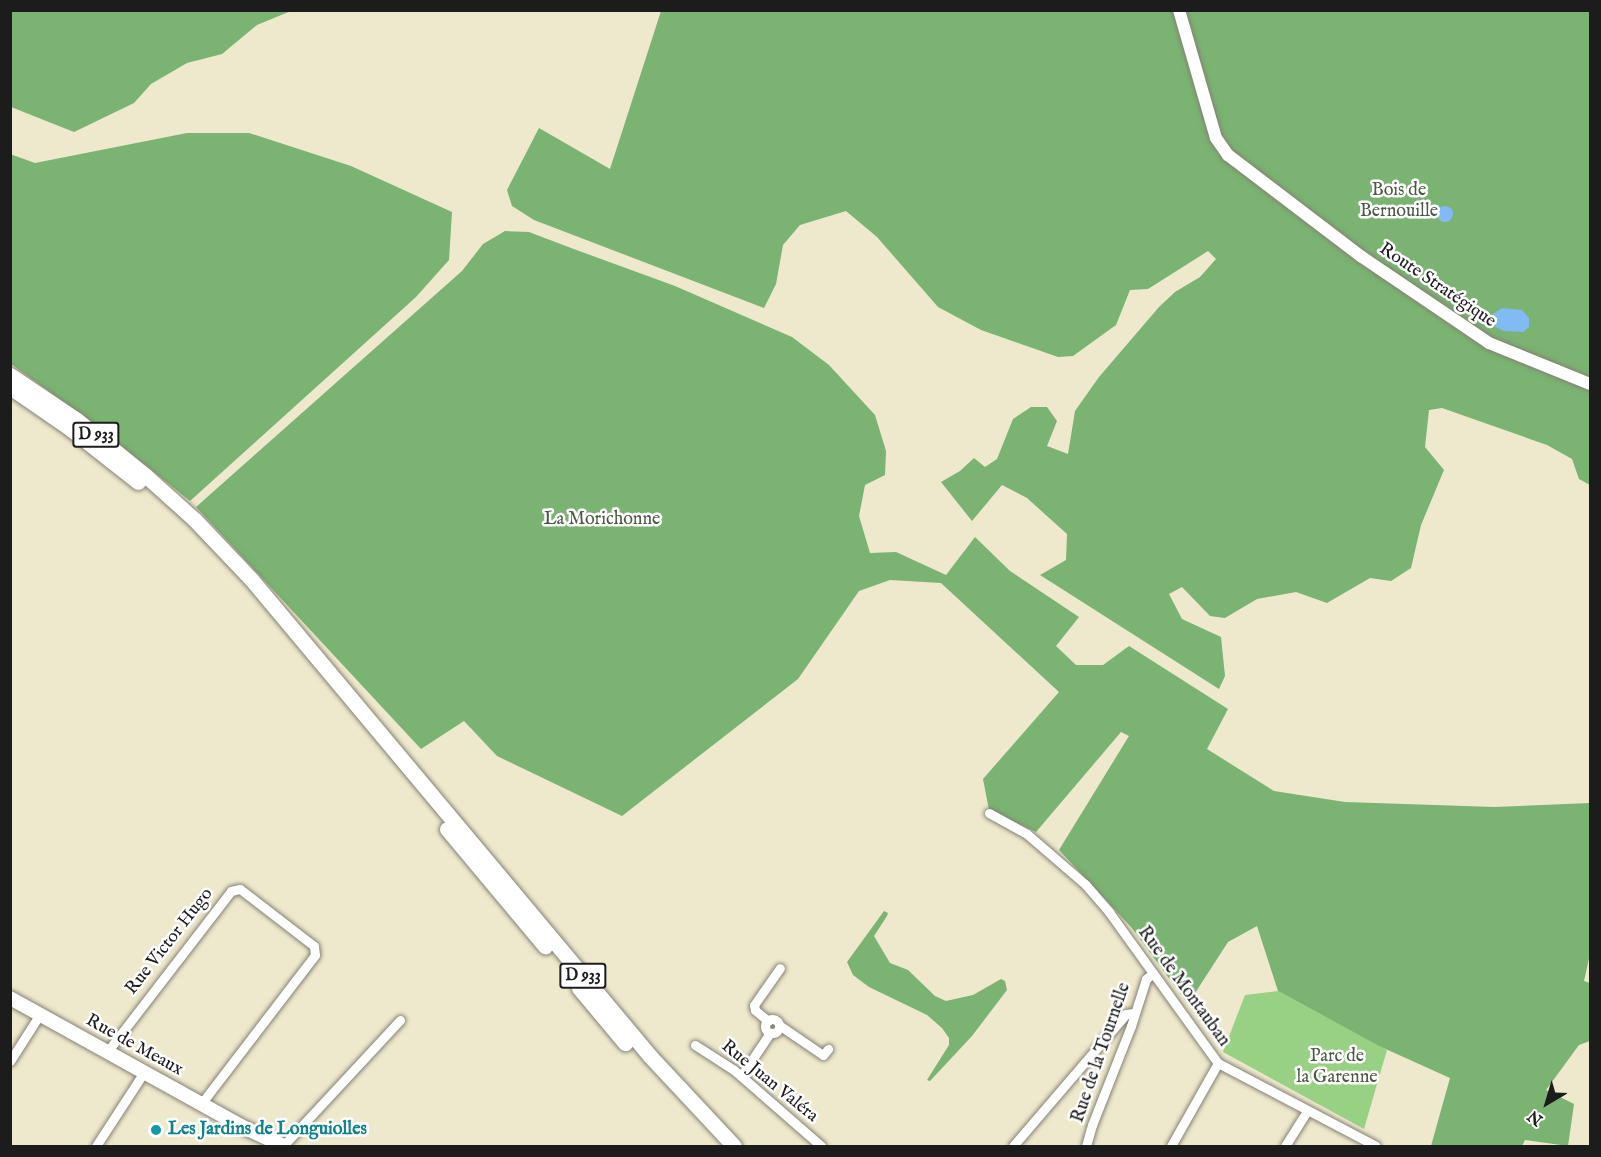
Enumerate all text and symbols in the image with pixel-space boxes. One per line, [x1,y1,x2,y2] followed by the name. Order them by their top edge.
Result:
[1360,181,1438,224] park label: Bois de Bernouille
[1375,239,1499,333] street label: Route Stratégique
[72,422,120,448] road number: D 933
[544,509,660,531] park label: La Morichonne
[122,884,218,1000] street label: Rue Victor Hugo
[1132,923,1234,1051] street label: Rue de Montauban
[559,963,607,989] road number: D 933
[1068,980,1136,1126] street label: Rue de la Tournelle
[82,1010,186,1082] street label: Rue de Meaux
[716,1036,822,1128] street label: Rue Juan Valéra
[1296,1047,1378,1090] park label: Parc de la Garenne
[1517,1073,1577,1133] north arrow
[1524,1105,1548,1129] text: N
[168,1119,367,1141] place label: Les Jardins de Longuiolles
[149,1123,163,1137] marker: Les Jardins de Longuiolles

